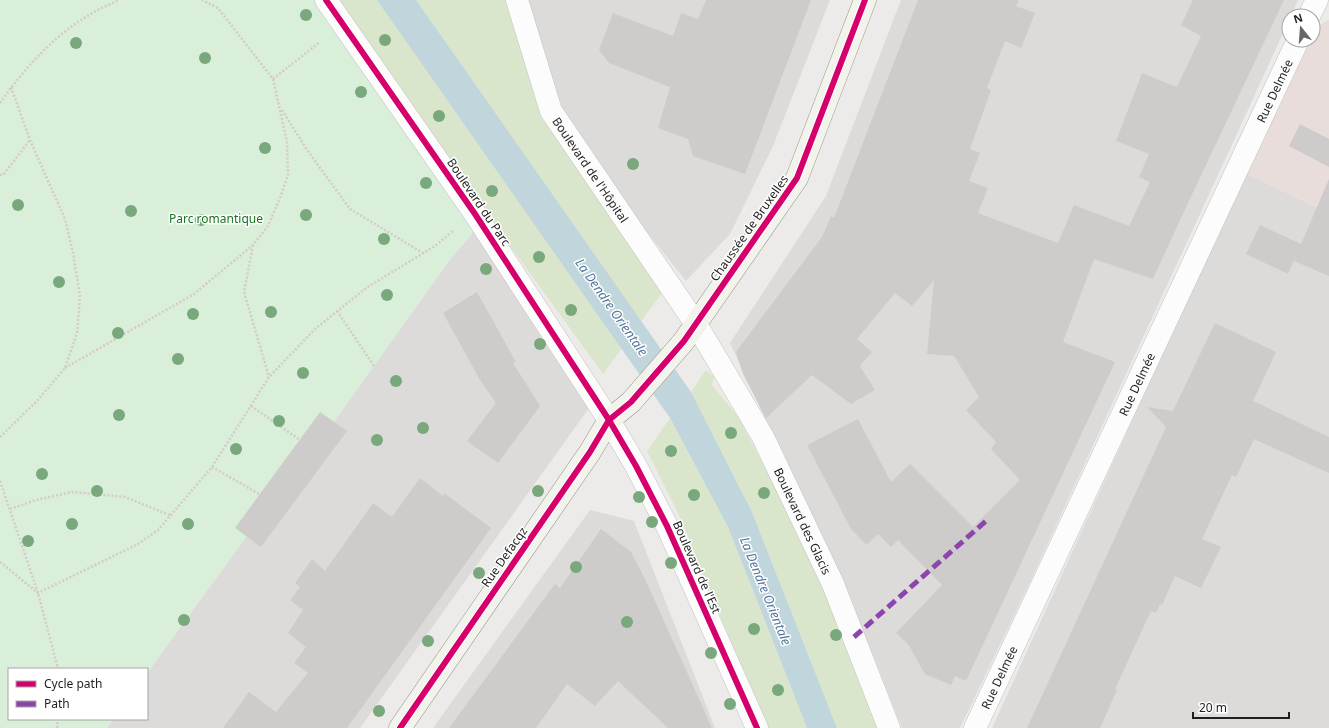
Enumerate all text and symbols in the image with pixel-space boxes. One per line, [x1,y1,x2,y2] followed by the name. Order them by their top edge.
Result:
[1281,8,1321,48] north arrow
[1291,9,1304,26] text: N
[1252,56,1296,125] street label: Rue Delmée
[549,114,633,226] street label: Boulevard de l'Hôpital
[443,155,515,249] street label: Boulevard du Parc
[706,171,792,285] street label: Chaussée de Bruxelles
[169,210,263,227] park label: Parc romantique
[572,255,653,360] water label: La Dendre Orientale
[1114,349,1159,419] street label: Rue Delmée
[770,465,836,577] street label: Boulevard des Glacis
[669,518,725,617] street label: Boulevard de l'Est
[477,523,531,591] street label: Rue Defacqz
[736,534,796,648] water label: La Dendre Orientale
[977,643,1021,712] street label: Rue Delmée
[8,668,148,720] legend
[44,675,102,692] text: Cycle path
[1193,694,1289,720] scale bar
[44,695,70,712] text: Path
[1199,699,1227,716] text: 20 m

